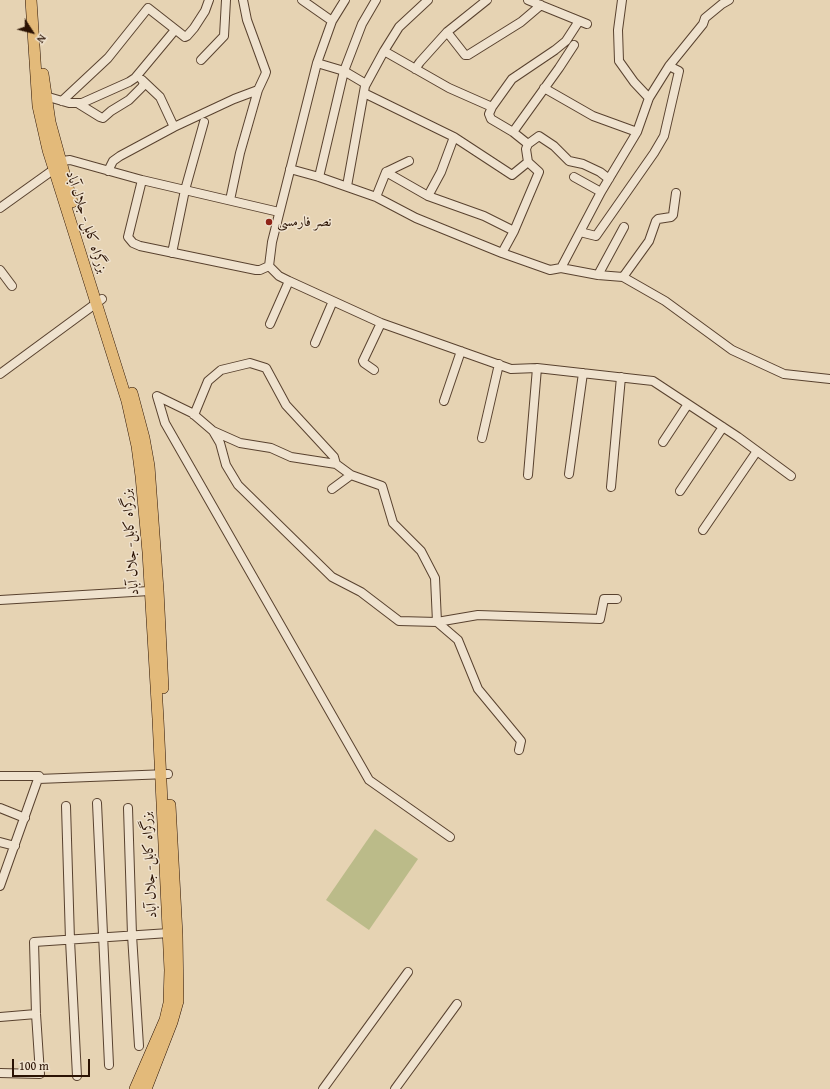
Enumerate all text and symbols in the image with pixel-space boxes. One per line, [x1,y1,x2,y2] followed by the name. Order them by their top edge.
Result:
[12,12,52,52] north arrow
[33,31,50,47] text: N
[62,169,110,275] street label: بزرگراه کابل- جلال آباد
[277,214,332,230] place label: نصر فارمسی
[264,217,274,227] marker: نصر فارمسی
[119,488,143,596] street label: بزرگراه کابل- جلال آباد
[139,811,161,919] street label: بزرگراه کابل- جلال آباد
[14,1051,92,1077] scale bar
[19,1057,49,1074] text: 100 m

